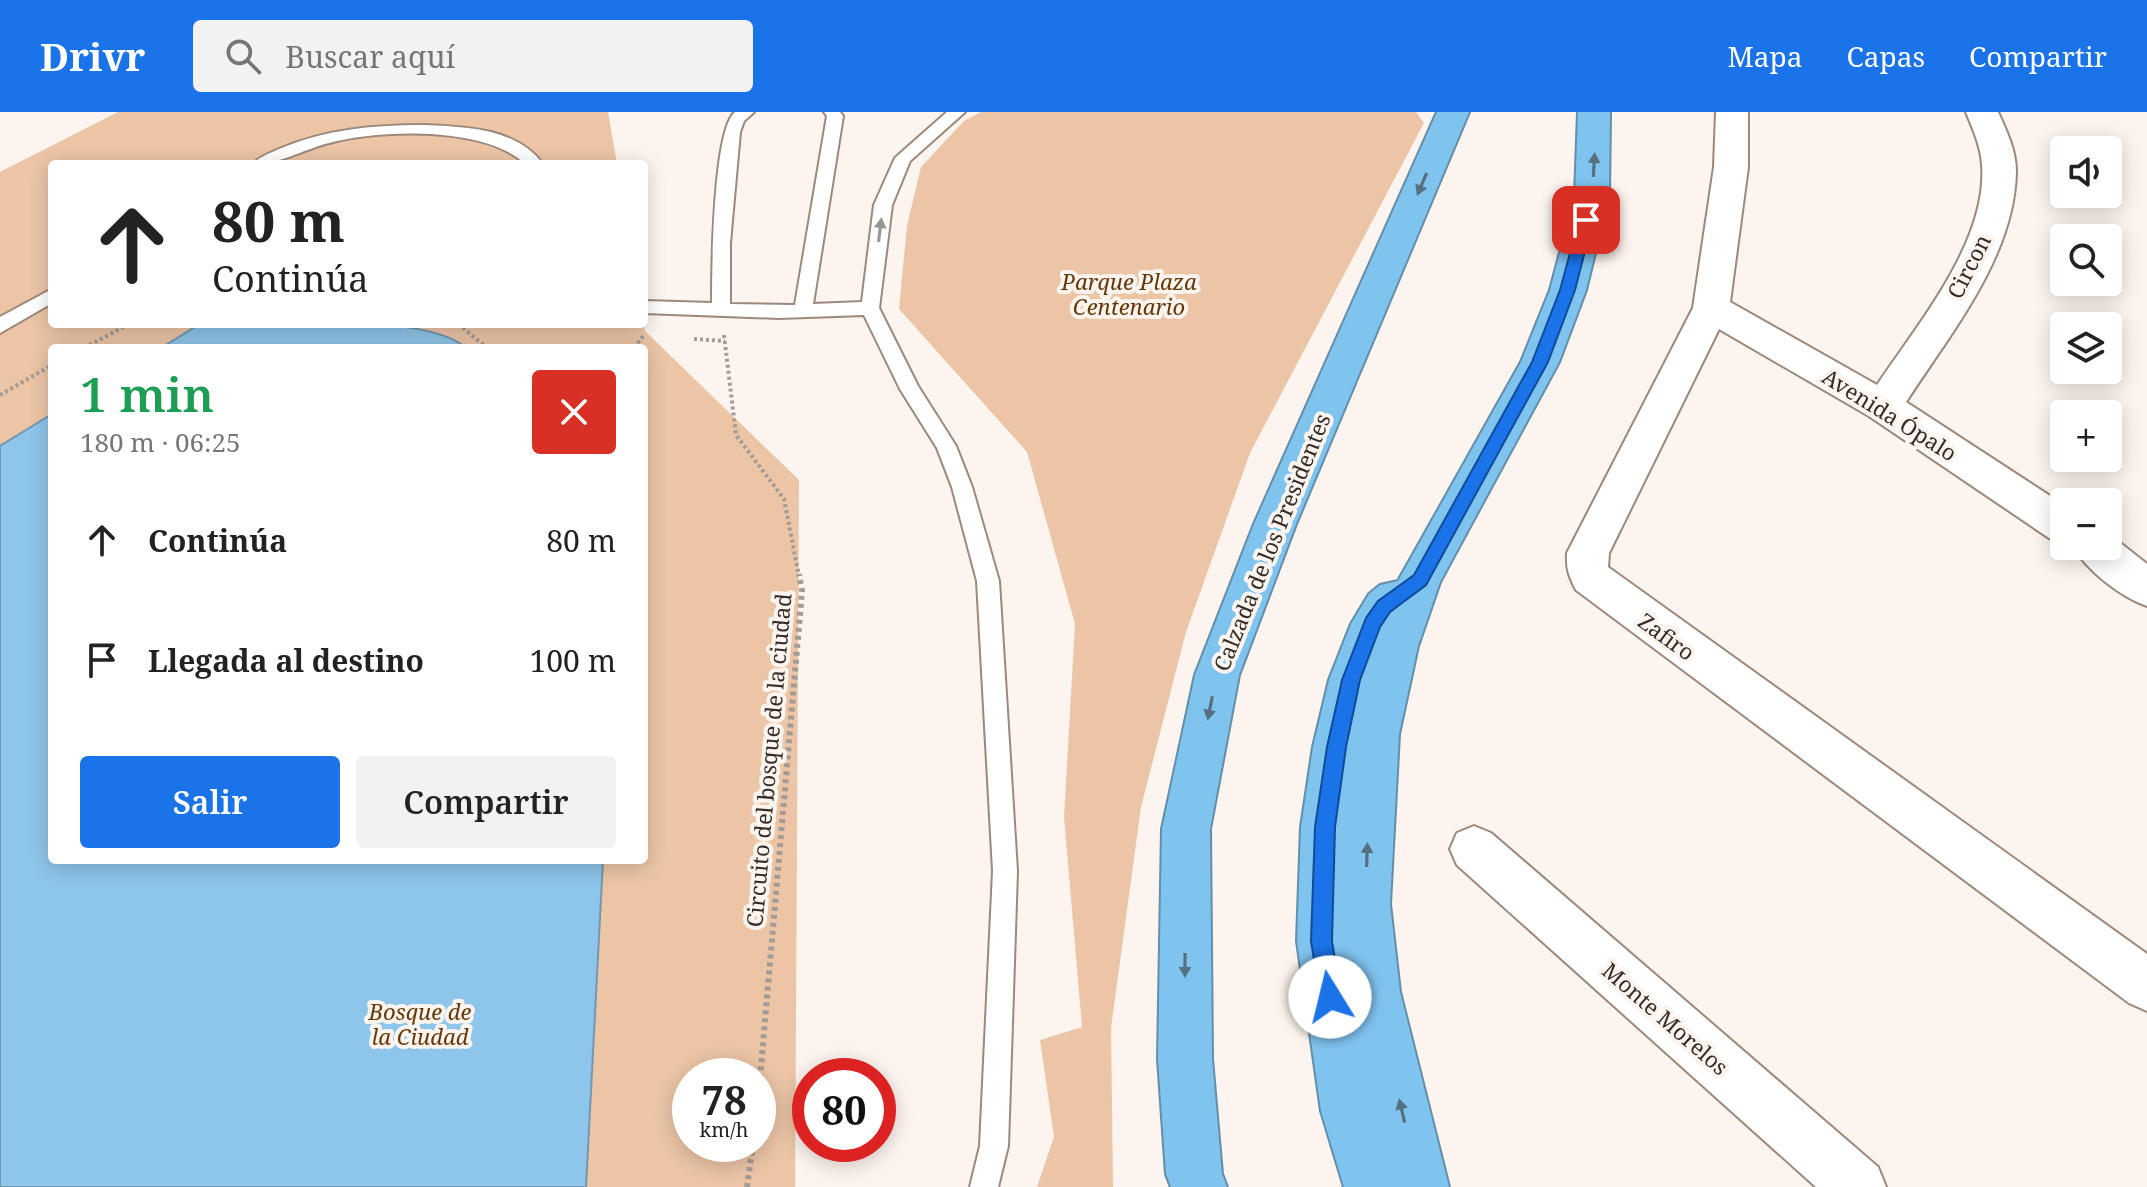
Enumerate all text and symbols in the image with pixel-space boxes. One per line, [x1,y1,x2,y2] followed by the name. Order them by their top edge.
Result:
[193,20,753,92] search box
[40,30,145,82] text: Drivr
[221,34,265,78] icon: search
[285,36,455,77] text: Buscar aquí
[1728,37,1802,75] text: Mapa
[1846,37,1925,75] text: Capas
[1969,37,2107,75] text: Compartir
[2050,136,2122,560] map controls
[2050,136,2122,208] button: sound
[1588,152,1601,177] one-way arrow
[1416,172,1429,196] one-way arrow
[212,182,345,258] text: 80 m
[1552,186,1620,254] pin
[80,192,184,296] icon: ahead
[1564,198,1608,242] icon: arrive
[873,217,886,242] one-way arrow
[2050,224,2122,296] button: search
[1939,229,1997,303] street label: Circon
[212,254,369,303] text: Continúa
[1060,266,1197,321] park label: Parque Plaza Centenario
[2050,312,2122,384] button: layers
[80,361,214,426] text: 1 min
[1817,361,1963,467] street label: Avenida Ópalo
[532,370,616,454] button: close
[2050,400,2122,472] button: +
[1206,409,1336,675] street label: Calzada de los Presidentes
[80,424,241,460] text: 180 m · 06:25
[2050,488,2122,560] button: −
[80,518,124,562] icon: ahead
[148,520,287,561] text: Continúa
[546,520,616,561] text: 80 m
[738,591,798,928] street label: Circuito del bosque de la ciudad
[1633,605,1701,667] street label: Zafiro
[80,638,124,682] icon: arrive
[148,640,424,681] text: Llegada al destino
[530,640,616,681] text: 100 m
[1204,695,1216,720] one-way arrow
[80,756,340,848] button: Salir
[356,756,616,848] button: Compartir
[1361,842,1374,867] one-way arrow
[1179,953,1192,978] one-way arrow
[1288,955,1372,1039] position arrow
[1597,955,1735,1081] street label: Monte Morelos
[368,996,472,1051] park label: Bosque de la Ciudad
[792,1058,896,1162] speed limit sign: 80
[701,1072,747,1127] text: 78
[1395,1099,1407,1124] one-way arrow
[699,1116,749,1143] text: km/h

